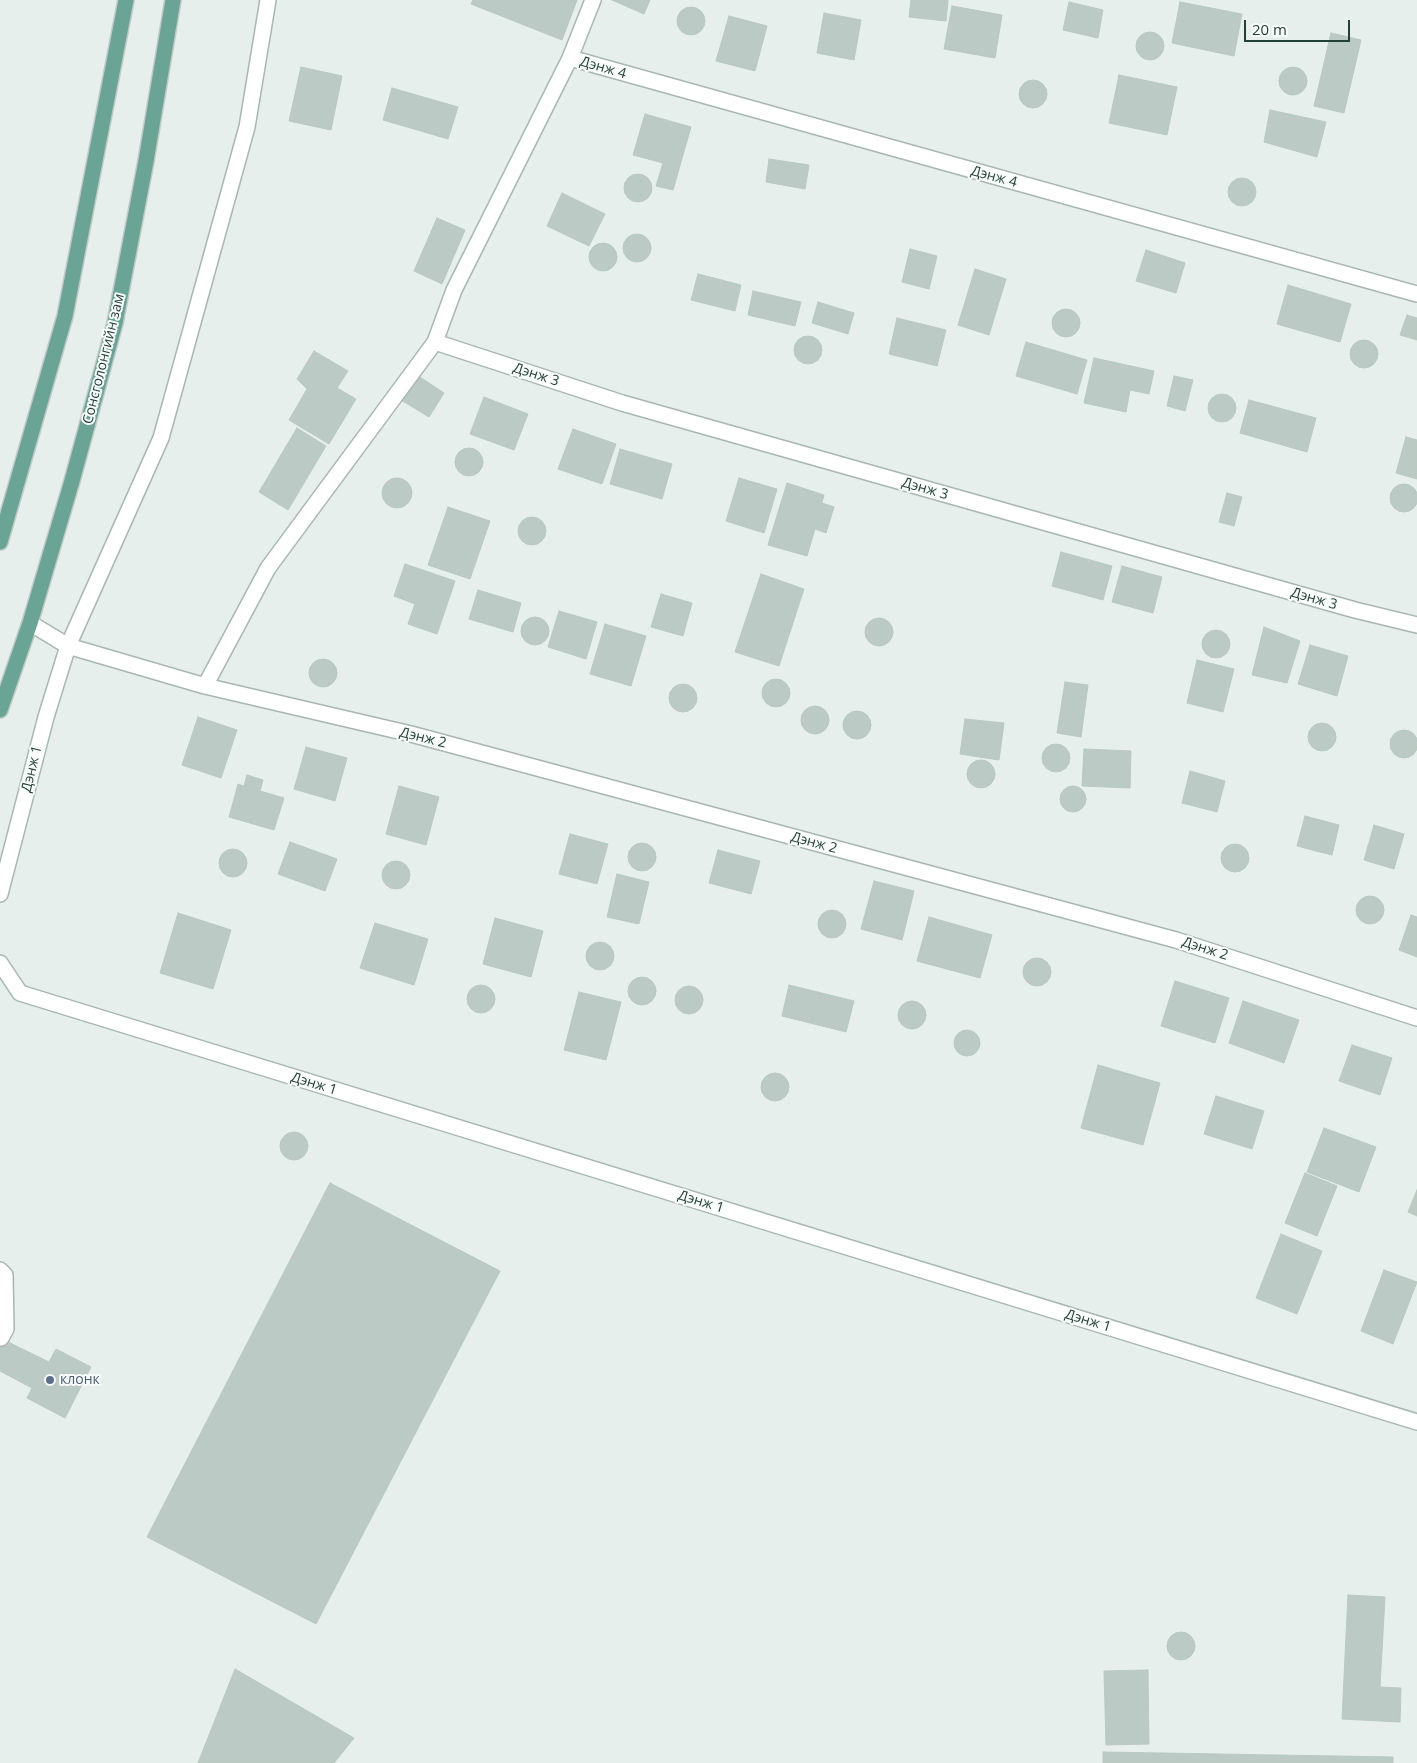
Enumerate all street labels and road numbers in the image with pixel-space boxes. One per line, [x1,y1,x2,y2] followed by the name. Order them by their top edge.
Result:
[578,53,628,83] street label: Дэнж 4
[969,163,1019,191] street label: Дэнж 4
[80,292,128,426] street label: Сонсголонгийн зам
[511,360,561,390] street label: Дэнж 3
[900,474,950,504] street label: Дэнж 3
[1289,584,1339,614] street label: Дэнж 3
[398,724,448,752] street label: Дэнж 2
[18,744,46,794] street label: Дэнж 1
[789,829,839,857] street label: Дэнж 2
[1180,934,1230,964] street label: Дэнж 2
[289,1069,339,1099] street label: Дэнж 1
[676,1187,726,1217] street label: Дэнж 1
[1063,1306,1113,1336] street label: Дэнж 1

